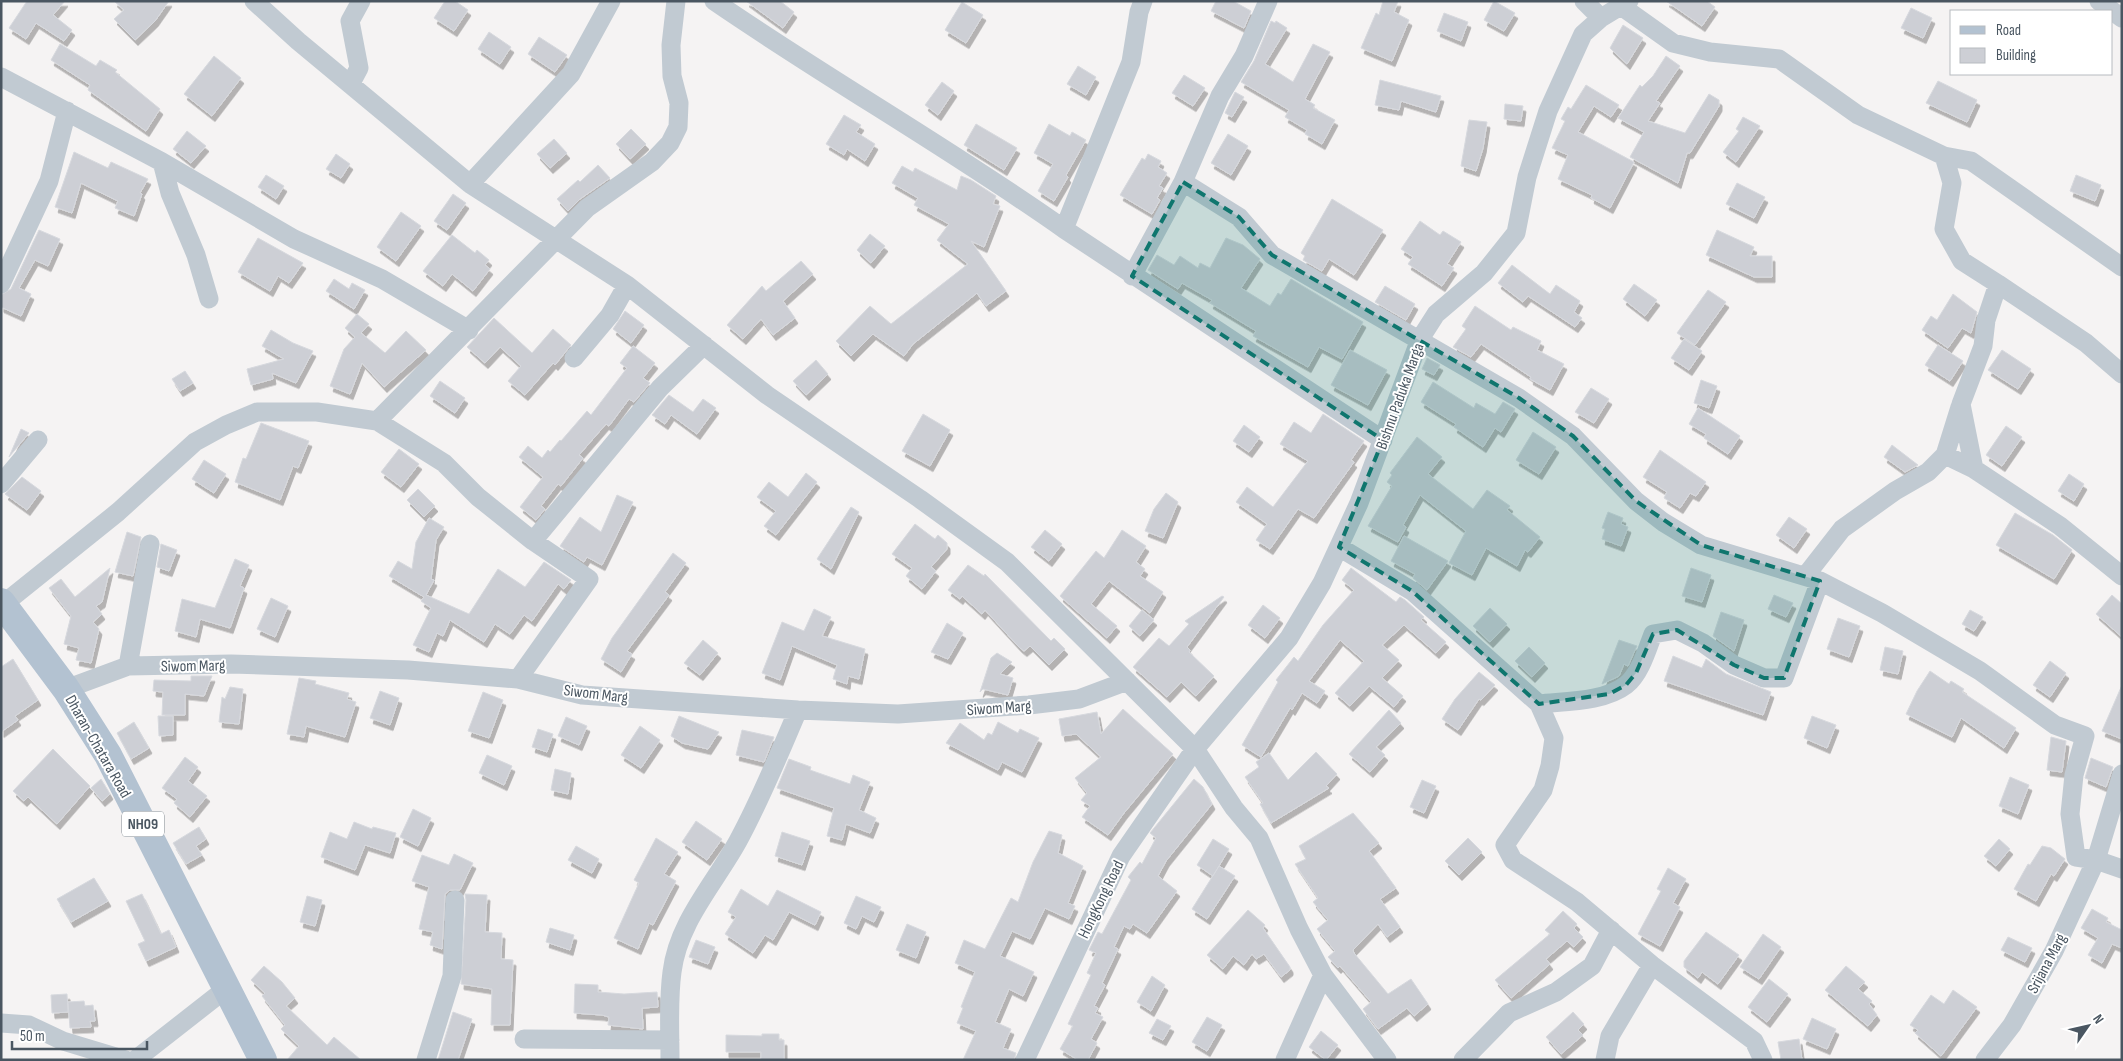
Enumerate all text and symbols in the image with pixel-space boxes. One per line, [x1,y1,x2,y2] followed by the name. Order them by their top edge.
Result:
[1950,10,2113,75] legend
[1996,21,2021,40] text: Road
[1996,46,2036,65] text: Building
[1372,341,1428,452] street label: Bishnu Paduka Marga
[161,656,225,677] street label: Siwom Marg
[563,681,629,708] street label: Siwom Marg
[61,692,135,802] street label: Dharan-Chatara Road
[966,697,1032,720] street label: Siwom Marg
[122,812,164,836] road number: NH09
[1074,858,1128,942] street label: HongKong Road
[2024,930,2071,997] street label: Srijana Marg
[2063,1001,2113,1051] north arrow
[2089,1011,2108,1027] text: N
[12,1018,148,1050] scale bar
[20,1027,45,1046] text: 50 m

